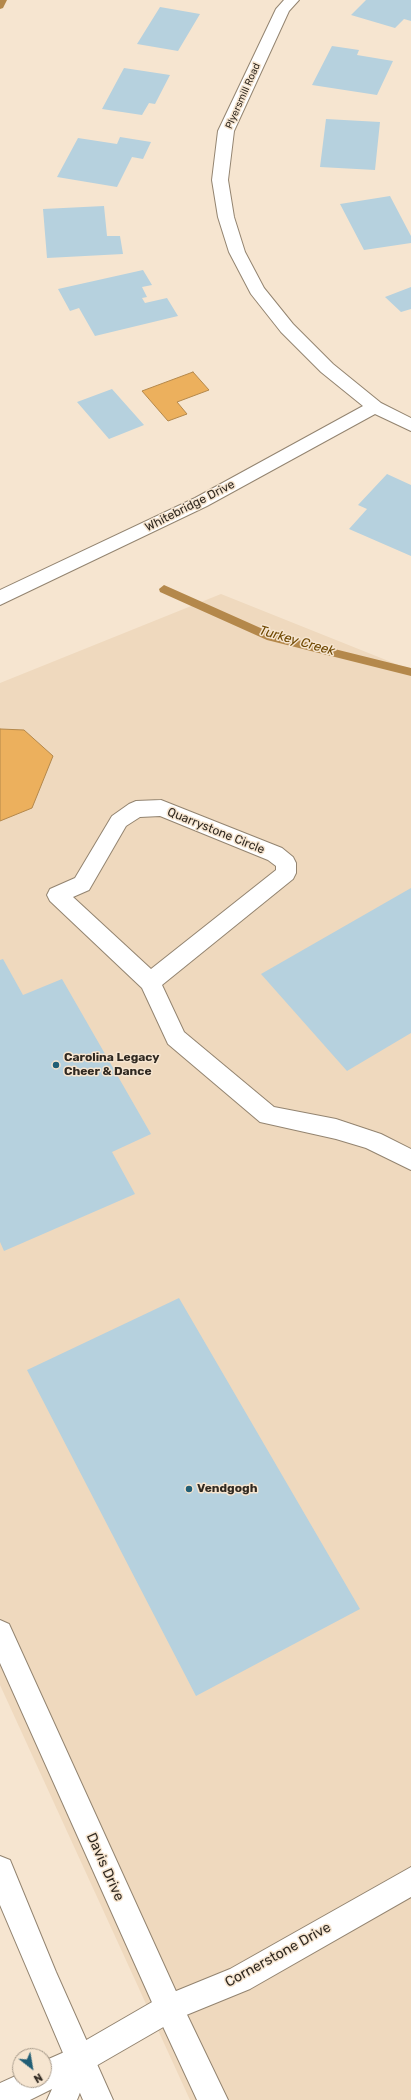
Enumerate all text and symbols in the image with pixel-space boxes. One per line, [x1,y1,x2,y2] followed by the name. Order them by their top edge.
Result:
[223,61,263,131] street label: Plyersmill Road
[143,477,237,535] street label: Whitebridge Drive
[257,623,337,659] water label: Turkey Creek
[165,805,267,857] street label: Quarrystone Circle
[64,1051,159,1079] place label: Carolina Legacy Cheer & Dance
[51,1060,61,1070] marker: Carolina Legacy Cheer & Dance
[197,1482,257,1496] place label: Vendgogh
[184,1484,194,1494] marker: Vendgogh
[83,1830,127,1904] street label: Davis Drive
[222,1919,334,1991] street label: Cornerstone Drive
[12,2048,52,2088] north arrow
[31,2070,45,2085] text: N

